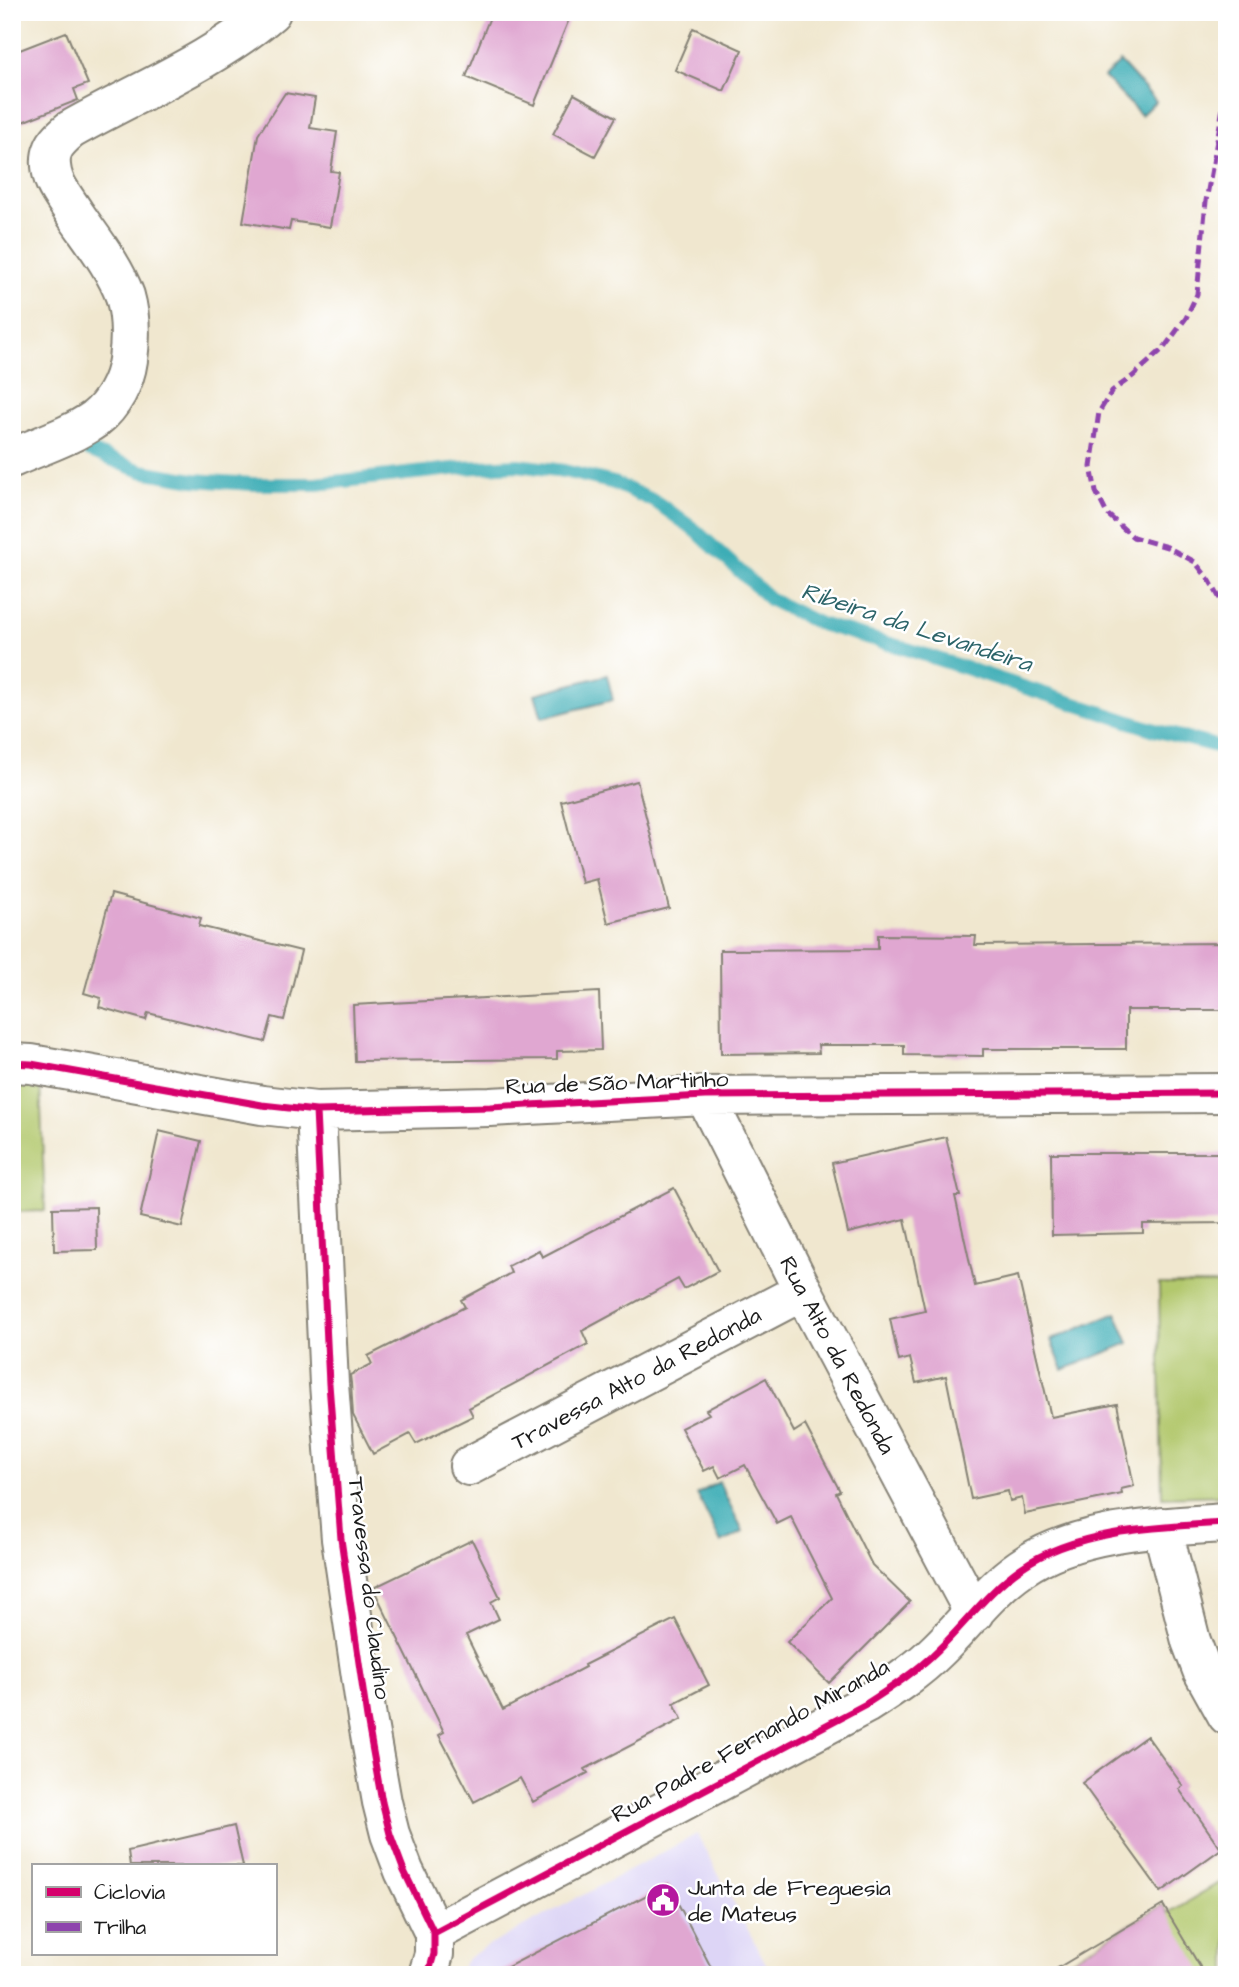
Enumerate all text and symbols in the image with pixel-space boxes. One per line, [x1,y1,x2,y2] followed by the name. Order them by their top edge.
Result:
[797,575,1038,682] water label: Ribeira da Levandeira
[505,1063,729,1103] street label: Rua de São Martinho
[771,1251,903,1460] street label: Rua Alto da Redonda
[506,1299,767,1458] street label: Travessa Alto da Redonda
[339,1475,399,1701] street label: Travessa do Claudino
[606,1651,895,1831] street label: Rua Padre Fernando Miranda
[32,1864,276,1955] legend
[688,1872,891,1930] place label: Junta de Freguesia de Mateus
[94,1878,166,1907] text: Ciclovia
[644,1881,682,1919] public building icon: Junta de Freguesia de Mateus
[94,1913,147,1942] text: Trilha

